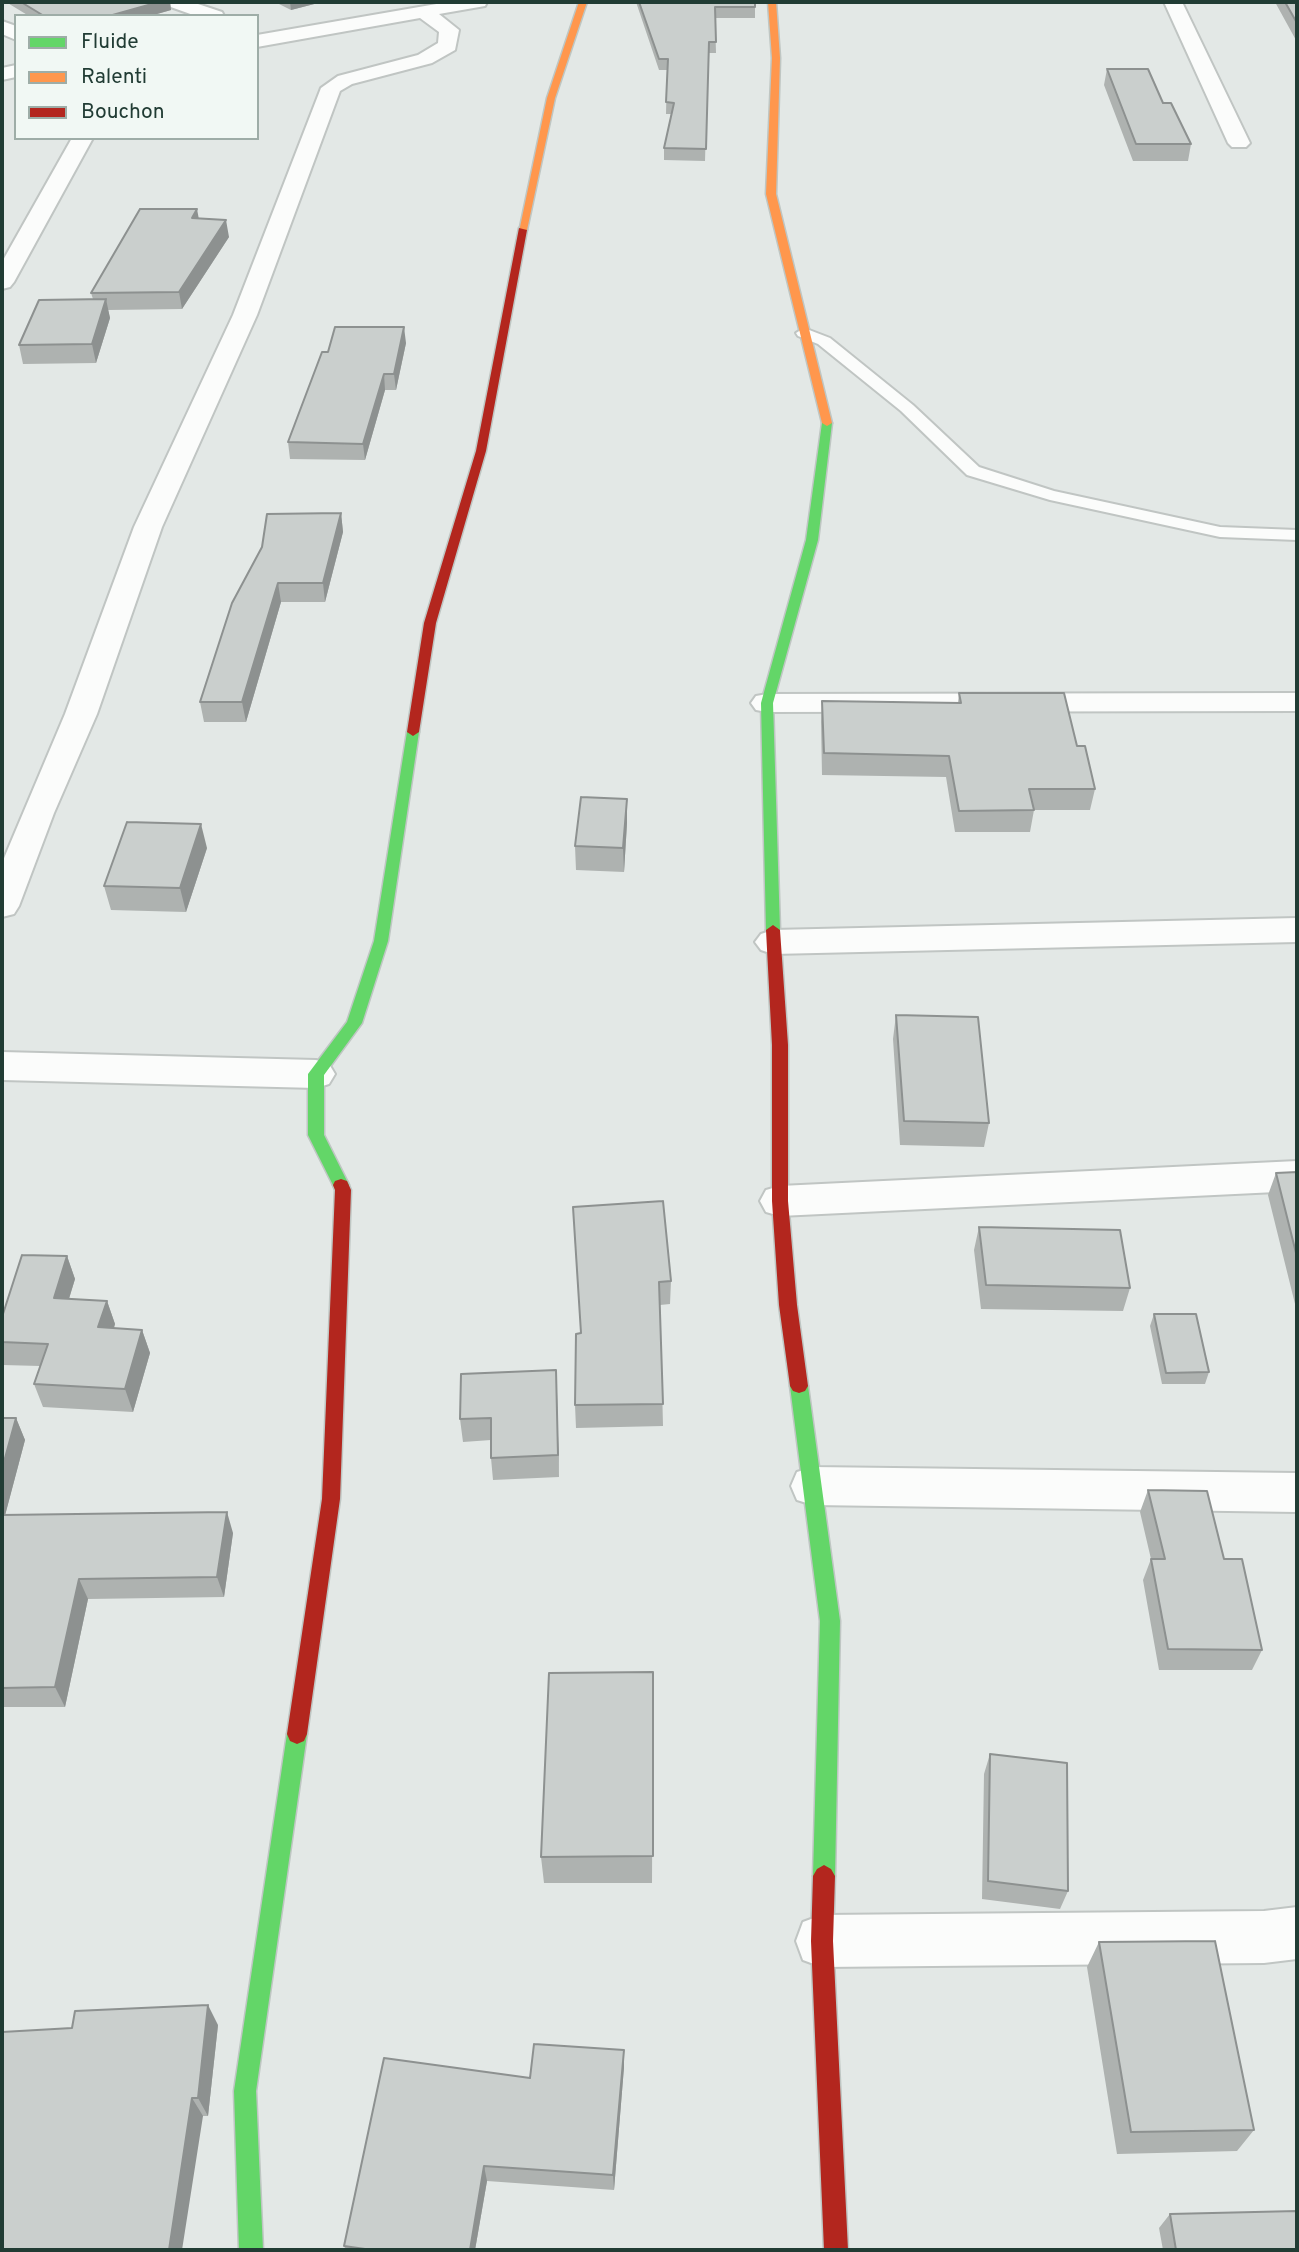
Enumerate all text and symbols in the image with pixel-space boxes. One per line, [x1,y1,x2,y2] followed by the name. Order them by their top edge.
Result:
[14,14,259,140] legend
[81,29,139,56] text: Fluide
[81,64,147,91] text: Ralenti
[81,99,164,126] text: Bouchon

